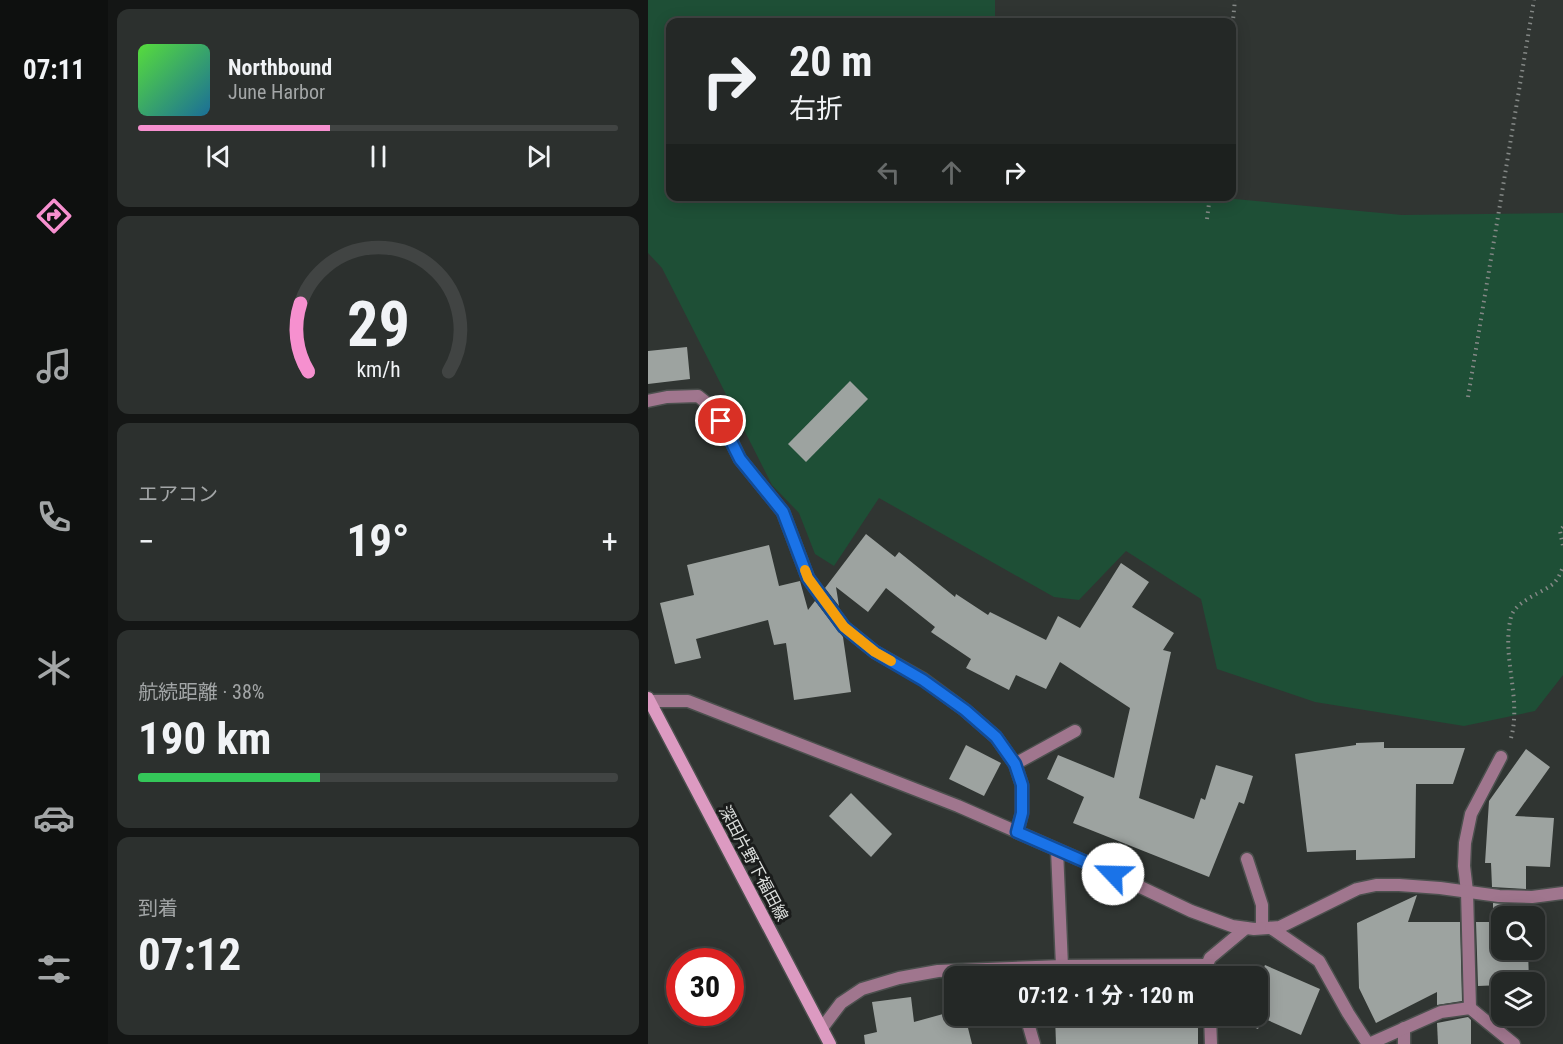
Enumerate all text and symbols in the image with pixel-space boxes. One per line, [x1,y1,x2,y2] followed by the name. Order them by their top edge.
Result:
[789,37,872,86] text: 20 m
[690,42,768,120] icon: right
[23,54,85,86] text: 07:11
[228,55,332,80] text: Northbound
[228,80,325,104] text: June Harbor
[789,93,843,125] text: 右折
[202,140,235,173] icon: previous
[362,140,395,173] icon: pause
[522,140,555,173] icon: next
[872,156,905,189] icon: left
[935,156,968,189] icon: ahead
[998,156,1031,189] icon: right
[33,195,75,237] icon: directions
[346,288,410,361] text: 29
[33,345,75,387] icon: music
[356,357,400,382] text: km/h
[695,395,746,446] pin
[704,404,737,437] icon: arrive
[138,482,218,506] text: エアコン
[33,496,75,538] icon: phone
[347,514,410,567] text: 19°
[138,522,155,561] text: −
[602,522,618,561] text: +
[33,647,75,689] icon: climate
[138,680,264,704] text: 航続距離 · 38%
[138,712,271,765] text: 190 km
[33,797,75,839] icon: car
[715,802,792,924] street label: 深田片野下福田線
[1081,842,1145,906] position arrow
[138,896,178,920] text: 到着
[1491,906,1545,1026] map controls
[1491,906,1545,960] button: search
[138,928,241,981] text: 07:12
[33,948,75,990] icon: filters
[666,948,744,1026] speed limit sign: 30
[1491,972,1545,1026] button: layers
[1018,983,1194,1008] text: 07:12 · 1 分 · 120 m

